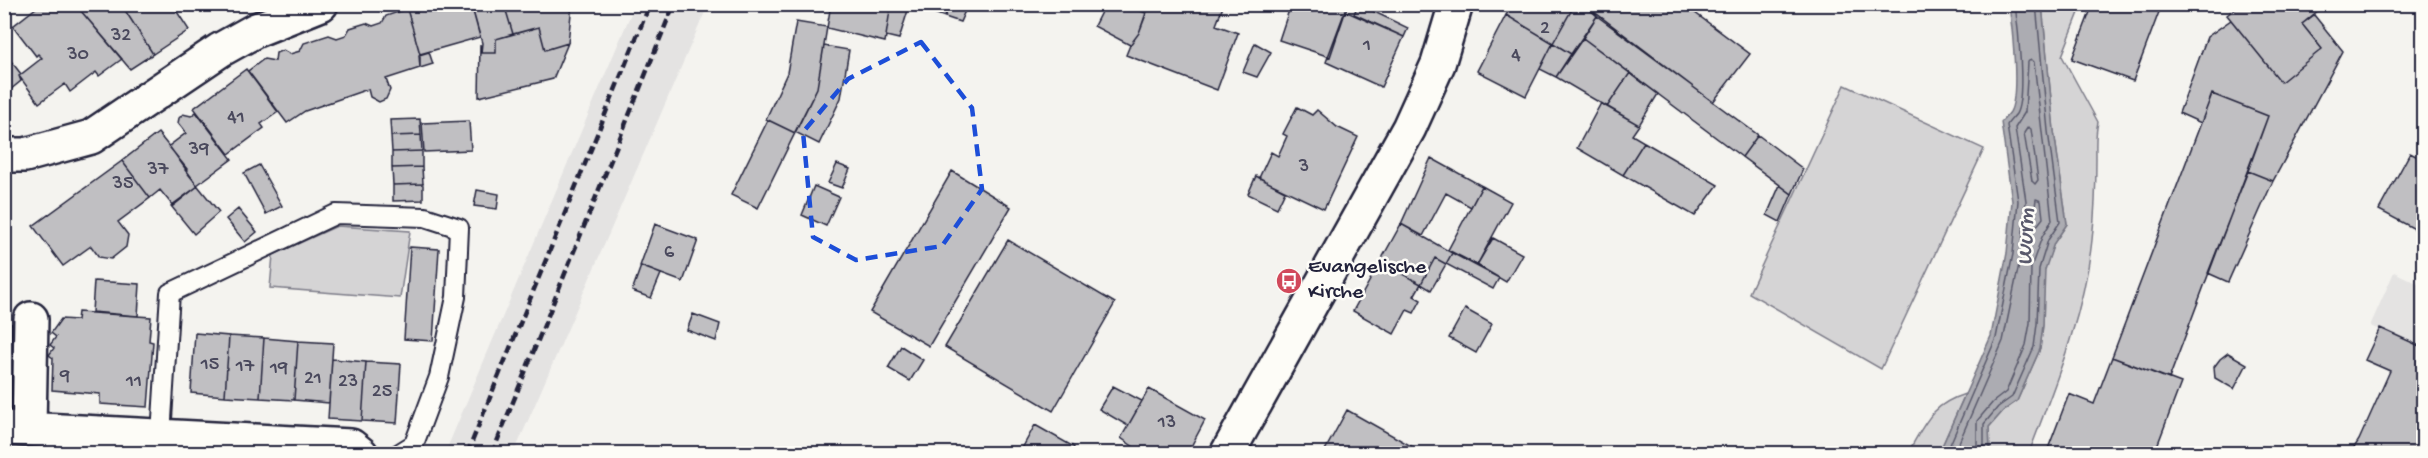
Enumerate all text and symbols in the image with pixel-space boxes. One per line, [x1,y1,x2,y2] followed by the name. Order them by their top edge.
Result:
[1540,18,1550,41] house number: 2
[110,25,131,48] house number: 32
[1362,35,1371,58] house number: 1
[66,44,89,67] house number: 30
[1511,45,1521,68] house number: 4
[227,107,245,130] house number: 41
[188,139,209,162] house number: 39
[1298,156,1309,179] house number: 3
[147,159,169,182] house number: 37
[112,173,133,196] house number: 35
[2012,208,2042,266] water label: Wurm
[664,242,675,265] house number: 6
[1308,255,1427,306] place label: Evangelische Kirche
[1274,266,1304,296] bus stop icon: Evangelische Kirche
[200,354,219,377] house number: 15
[235,356,255,379] house number: 17
[269,358,288,381] house number: 19
[59,366,70,389] house number: 9
[304,368,322,391] house number: 21
[125,371,142,394] house number: 11
[338,371,358,394] house number: 23
[372,381,392,404] house number: 25
[1157,412,1176,435] house number: 13

